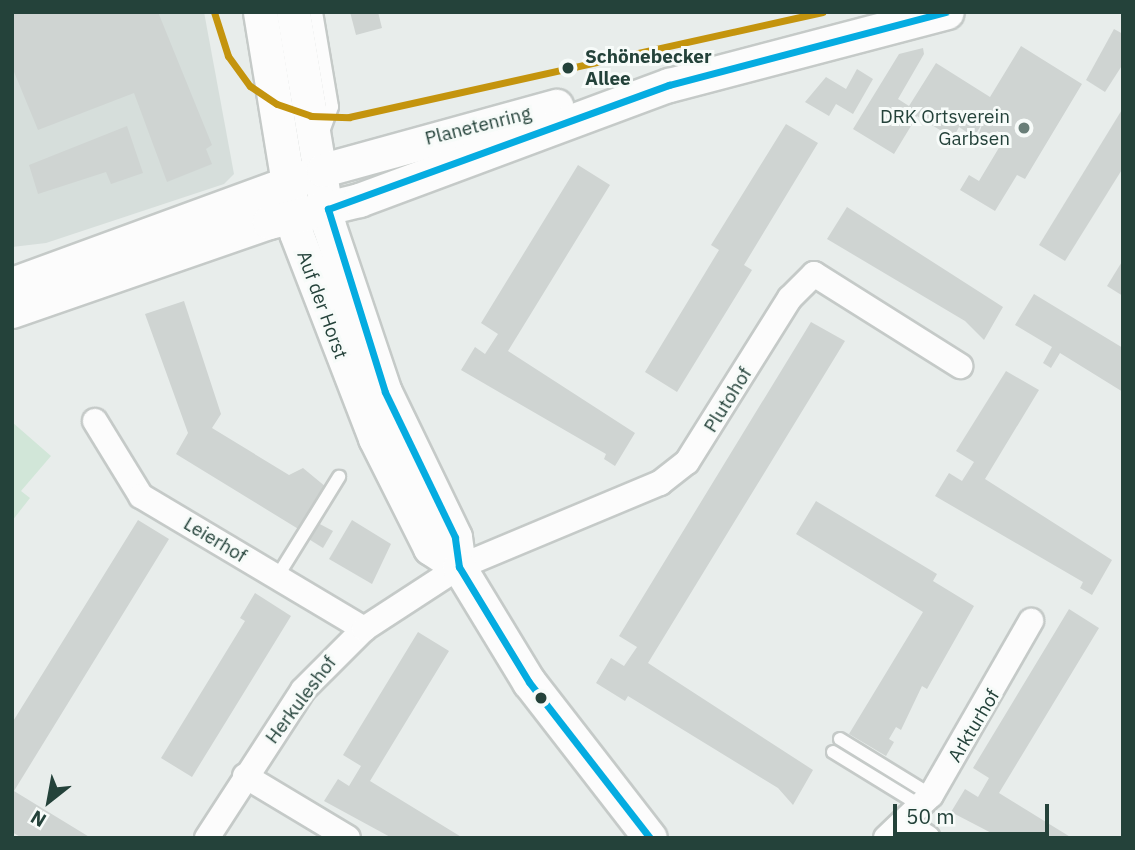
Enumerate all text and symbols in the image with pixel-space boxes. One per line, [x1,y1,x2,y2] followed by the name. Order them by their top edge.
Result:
[585,46,712,90] place label: Schönebecker Allee
[557,57,579,79] marker: Schönebecker Allee
[423,102,533,150] street label: Planetenring
[880,106,1010,150] place label: DRK Ortsverein Garbsen
[1016,120,1032,136] marker: DRK Ortsverein Garbsen
[292,248,352,362] street label: Auf der Horst
[699,363,757,437] street label: Plutohof
[179,512,251,568] street label: Leierhof
[261,652,341,748] street label: Herkuleshof
[943,685,1005,767] street label: Arkturhof
[534,691,548,705] unlabelled marker
[14,766,84,836] north arrow
[897,790,1053,834] scale bar
[906,802,955,830] text: 50 m
[26,805,50,833] text: N

